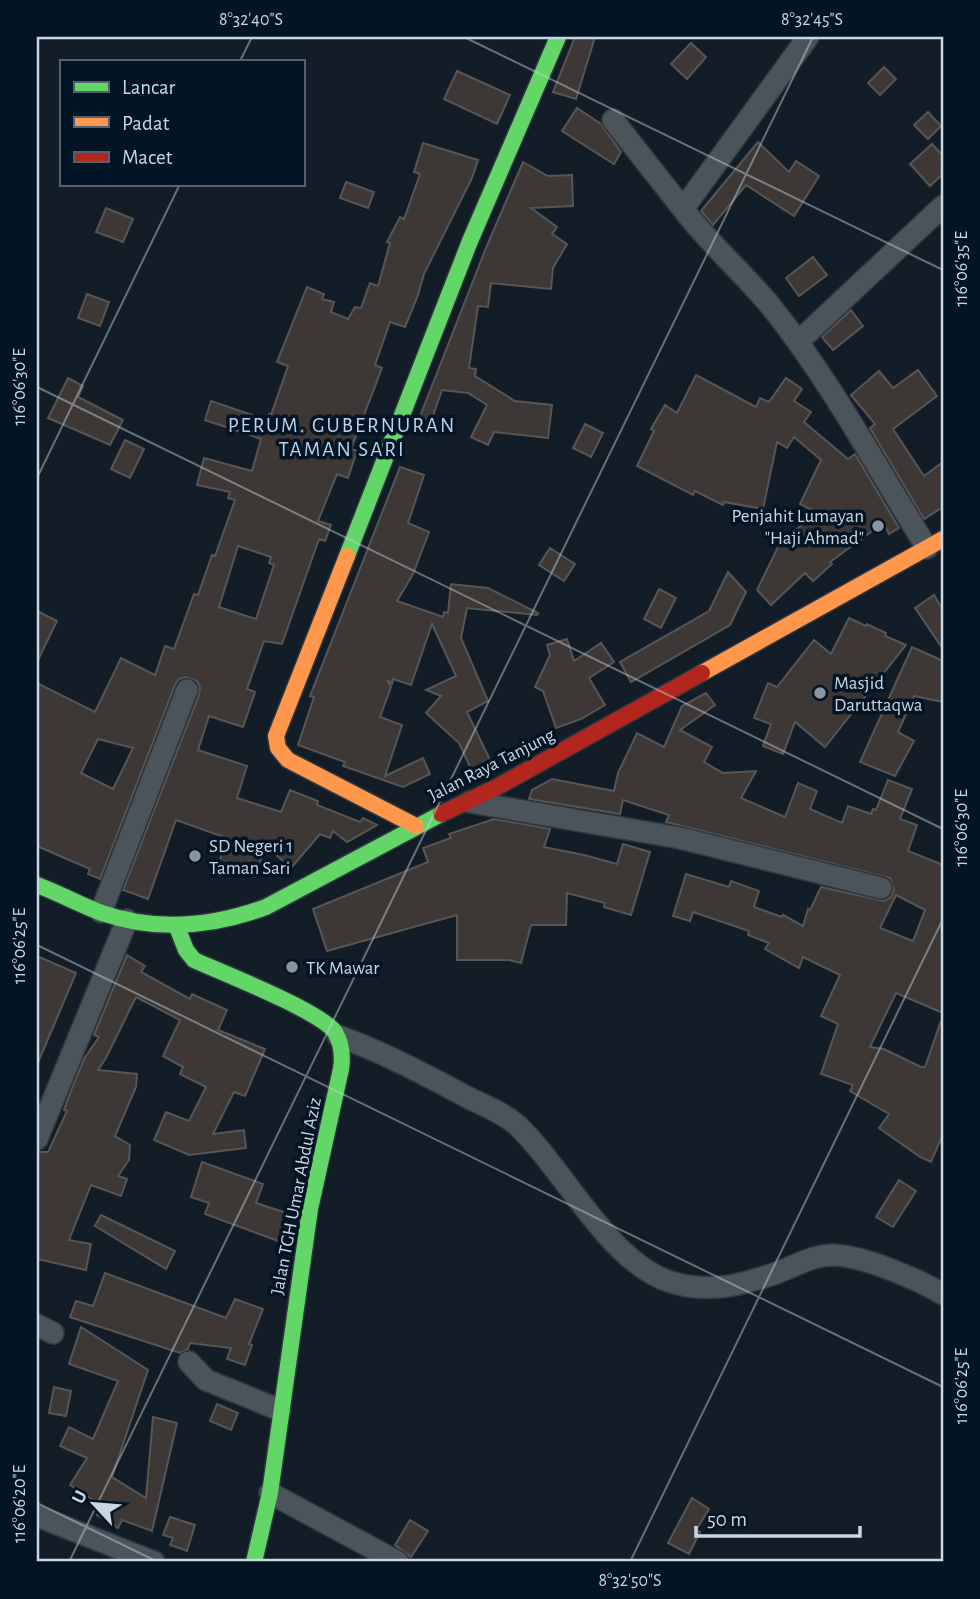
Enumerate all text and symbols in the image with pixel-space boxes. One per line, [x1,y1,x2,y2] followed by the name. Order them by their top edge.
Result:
[219,11,283,29] text: 8°32'40"S
[781,11,843,29] text: 8°32'45"S
[60,60,304,186] legend
[122,77,175,98] text: Lancar
[122,113,170,134] text: Padat
[122,147,173,168] text: Macet
[953,231,971,307] text: 116°06'35"E
[11,348,29,426] text: 116°06'30"E
[228,415,456,460] district label: PERUM. GUBERNURAN TAMAN SARI
[732,507,864,548] place label: Penjahit Lumayan "Haji Ahmad"
[870,518,886,534] marker: Penjahit Lumayan "Haji Ahmad"
[834,674,923,715] place label: Masjid Daruttaqwa
[812,685,828,701] marker: Masjid Daruttaqwa
[425,725,559,805] street label: Jalan Raya Tanjung
[953,789,971,867] text: 116°06'30"E
[209,837,293,878] place label: SD Negeri 1 Taman Sari
[187,848,203,864] marker: SD Negeri 1 Taman Sari
[11,907,29,984] text: 116°06'25"E
[284,959,300,975] marker: TK Mawar
[306,959,379,978] place label: TK Mawar
[268,1096,325,1297] street label: Jalan TGH Umar Abdul Aziz
[953,1347,971,1424] text: 116°06'25"E
[11,1464,29,1543] text: 116°06'20"E
[60,1470,130,1540] north arrow
[69,1488,91,1507] text: U
[696,1494,861,1538] scale bar
[707,1509,747,1530] text: 50 m
[599,1572,661,1590] text: 8°32'50"S

